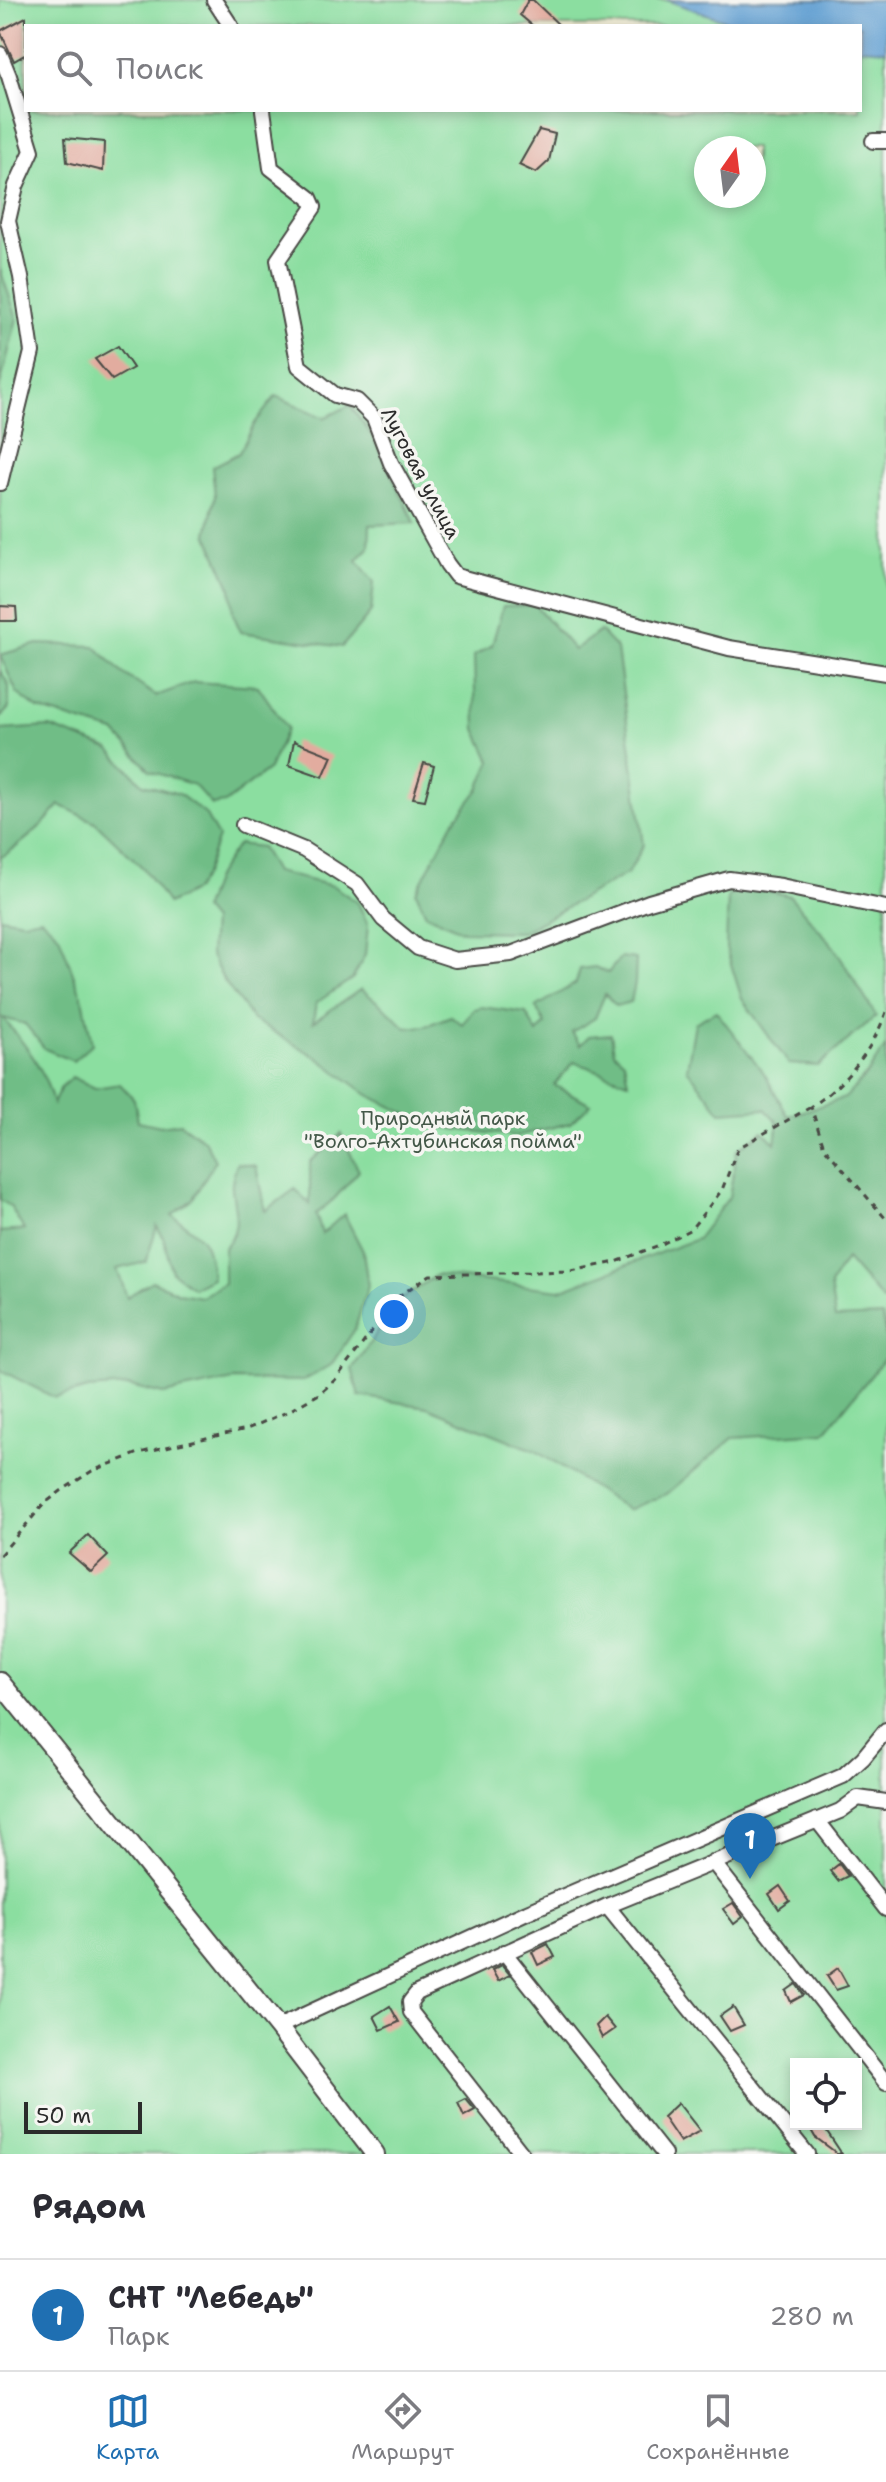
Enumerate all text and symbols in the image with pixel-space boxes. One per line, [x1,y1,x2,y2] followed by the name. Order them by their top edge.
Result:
[24,24,862,112] search box
[52,46,96,90] icon: search
[116,48,204,89] text: Поиск
[694,136,766,208] north arrow
[375,403,467,544] street label: Луговая улица
[304,1105,582,1154] park label: Природный парк "Волго-Ахтубинская пойма"
[374,1294,414,1334] your location
[724,1813,776,1879] pin: 1
[790,2058,862,2130] map controls
[790,2058,862,2130] button: locate
[24,2098,142,2134] scale bar
[36,2101,91,2130] text: 50 m
[32,2183,146,2229] text: Рядом
[108,2277,314,2318] text: СНТ "Лебедь"
[52,2298,64,2333] text: 1
[769,2298,854,2333] text: 280 m
[108,2318,170,2353] text: Парк
[96,2389,159,2466] tab: Карта
[351,2389,454,2466] tab: Маршрут
[646,2389,790,2466] tab: Сохранённые

